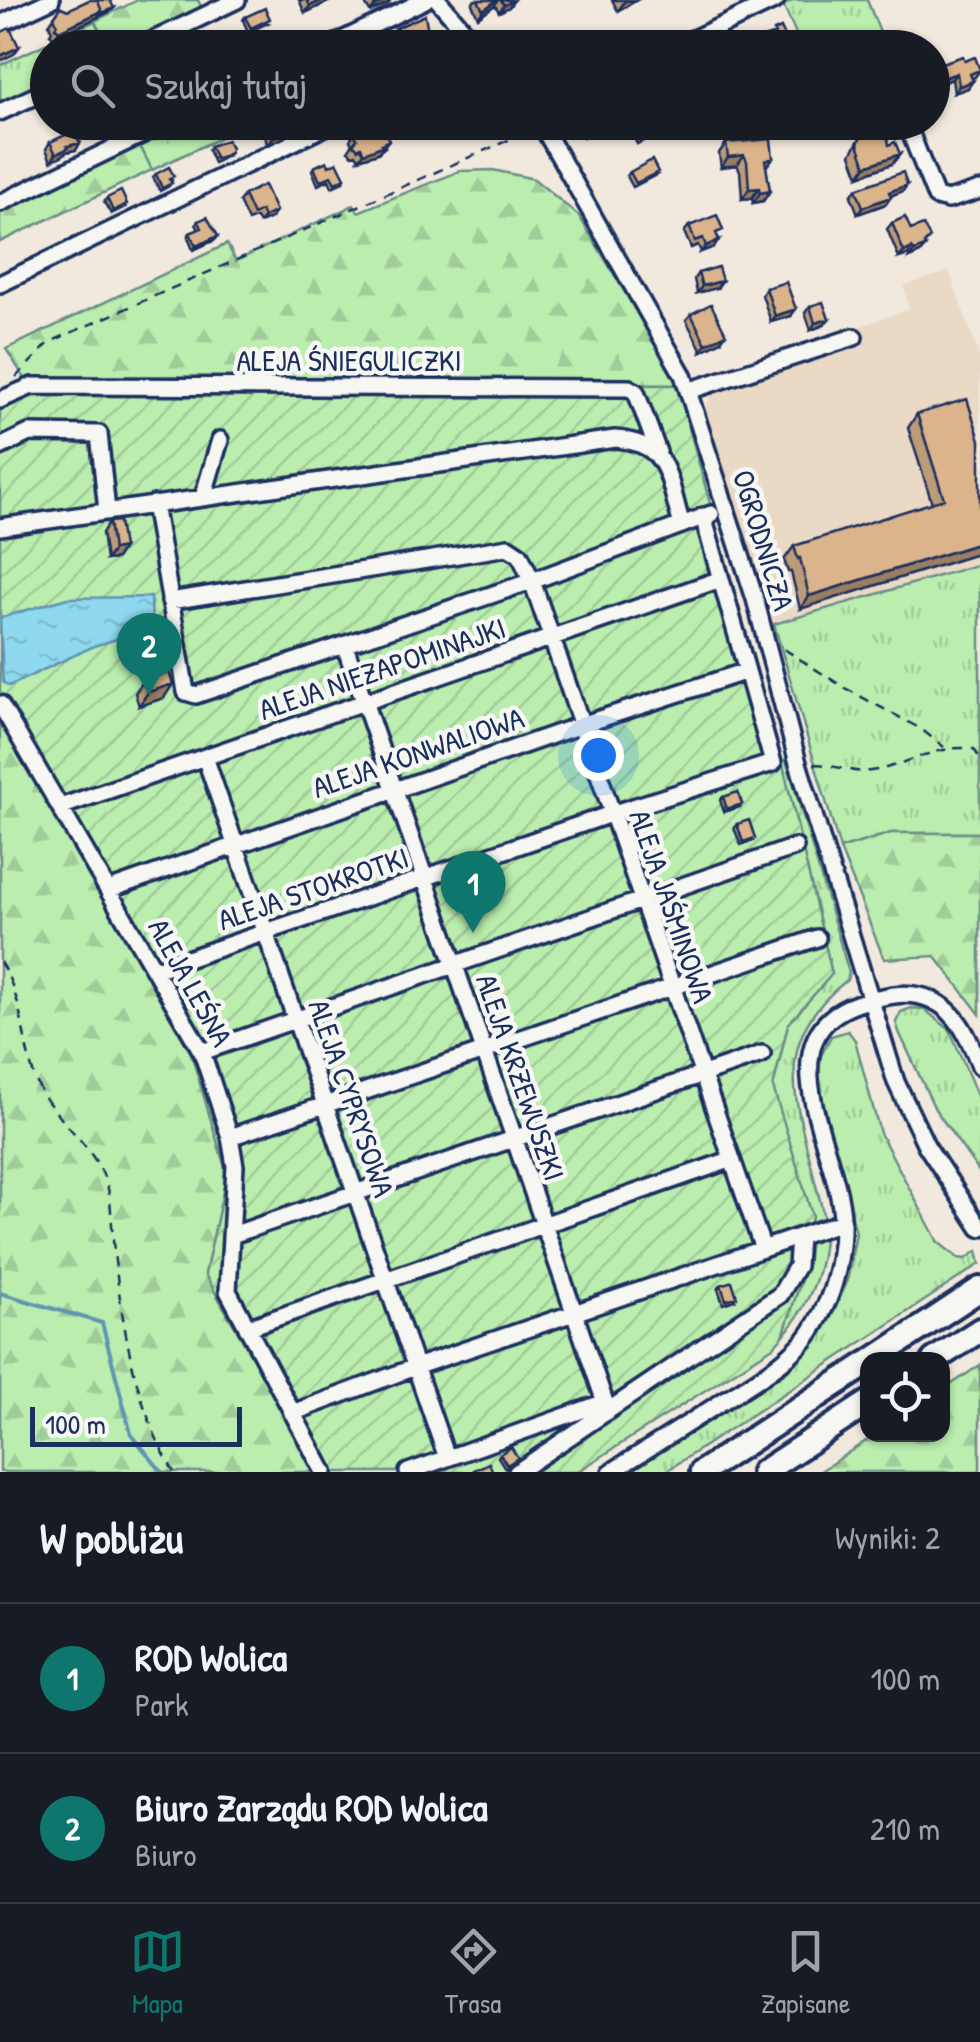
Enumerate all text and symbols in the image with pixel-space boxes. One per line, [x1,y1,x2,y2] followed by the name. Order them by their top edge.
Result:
[30,30,950,140] search box
[65,58,120,113] icon: search
[145,59,307,111] text: Szukaj tutaj
[236,340,462,380] street label: ALEJA ŚNIEGULICZKI
[724,465,804,615] street label: OGRODNICZA
[253,607,511,729] street label: ALEJA NIEZAPOMINAJKI
[116,612,182,695] pin: 2
[307,697,529,807] street label: ALEJA KONWALIOWA
[573,730,624,781] your location
[620,804,724,1008] street label: ALEJA JAŚMINOWA
[212,837,414,939] street label: ALEJA STOKROTKI
[440,850,506,933] pin: 1
[139,911,243,1053] street label: ALEJA LEŚNA
[467,968,575,1186] street label: ALEJA KRZEWUSZKI
[300,994,405,1202] street label: ALEJA CYPRYSOWA
[860,1352,950,1442] map controls
[860,1352,950,1442] button: locate
[30,1402,242,1446] scale bar
[45,1405,106,1443] text: 100 m
[40,1509,183,1566] text: W pobliżu
[835,1516,940,1559] text: Wyniki: 2
[135,1631,287,1683] text: ROD Wolica
[67,1657,78,1700] text: 1
[871,1657,940,1700] text: 100 m
[135,1683,189,1726] text: Park
[135,1781,488,1833] text: Biuro Zarządu ROD Wolica
[65,1807,80,1850] text: 2
[870,1807,940,1850] text: 210 m
[135,1833,196,1876] text: Biuro
[130,1924,185,2022] tab: Mapa
[445,1924,501,2022] tab: Trasa
[761,1924,850,2022] tab: Zapisane

